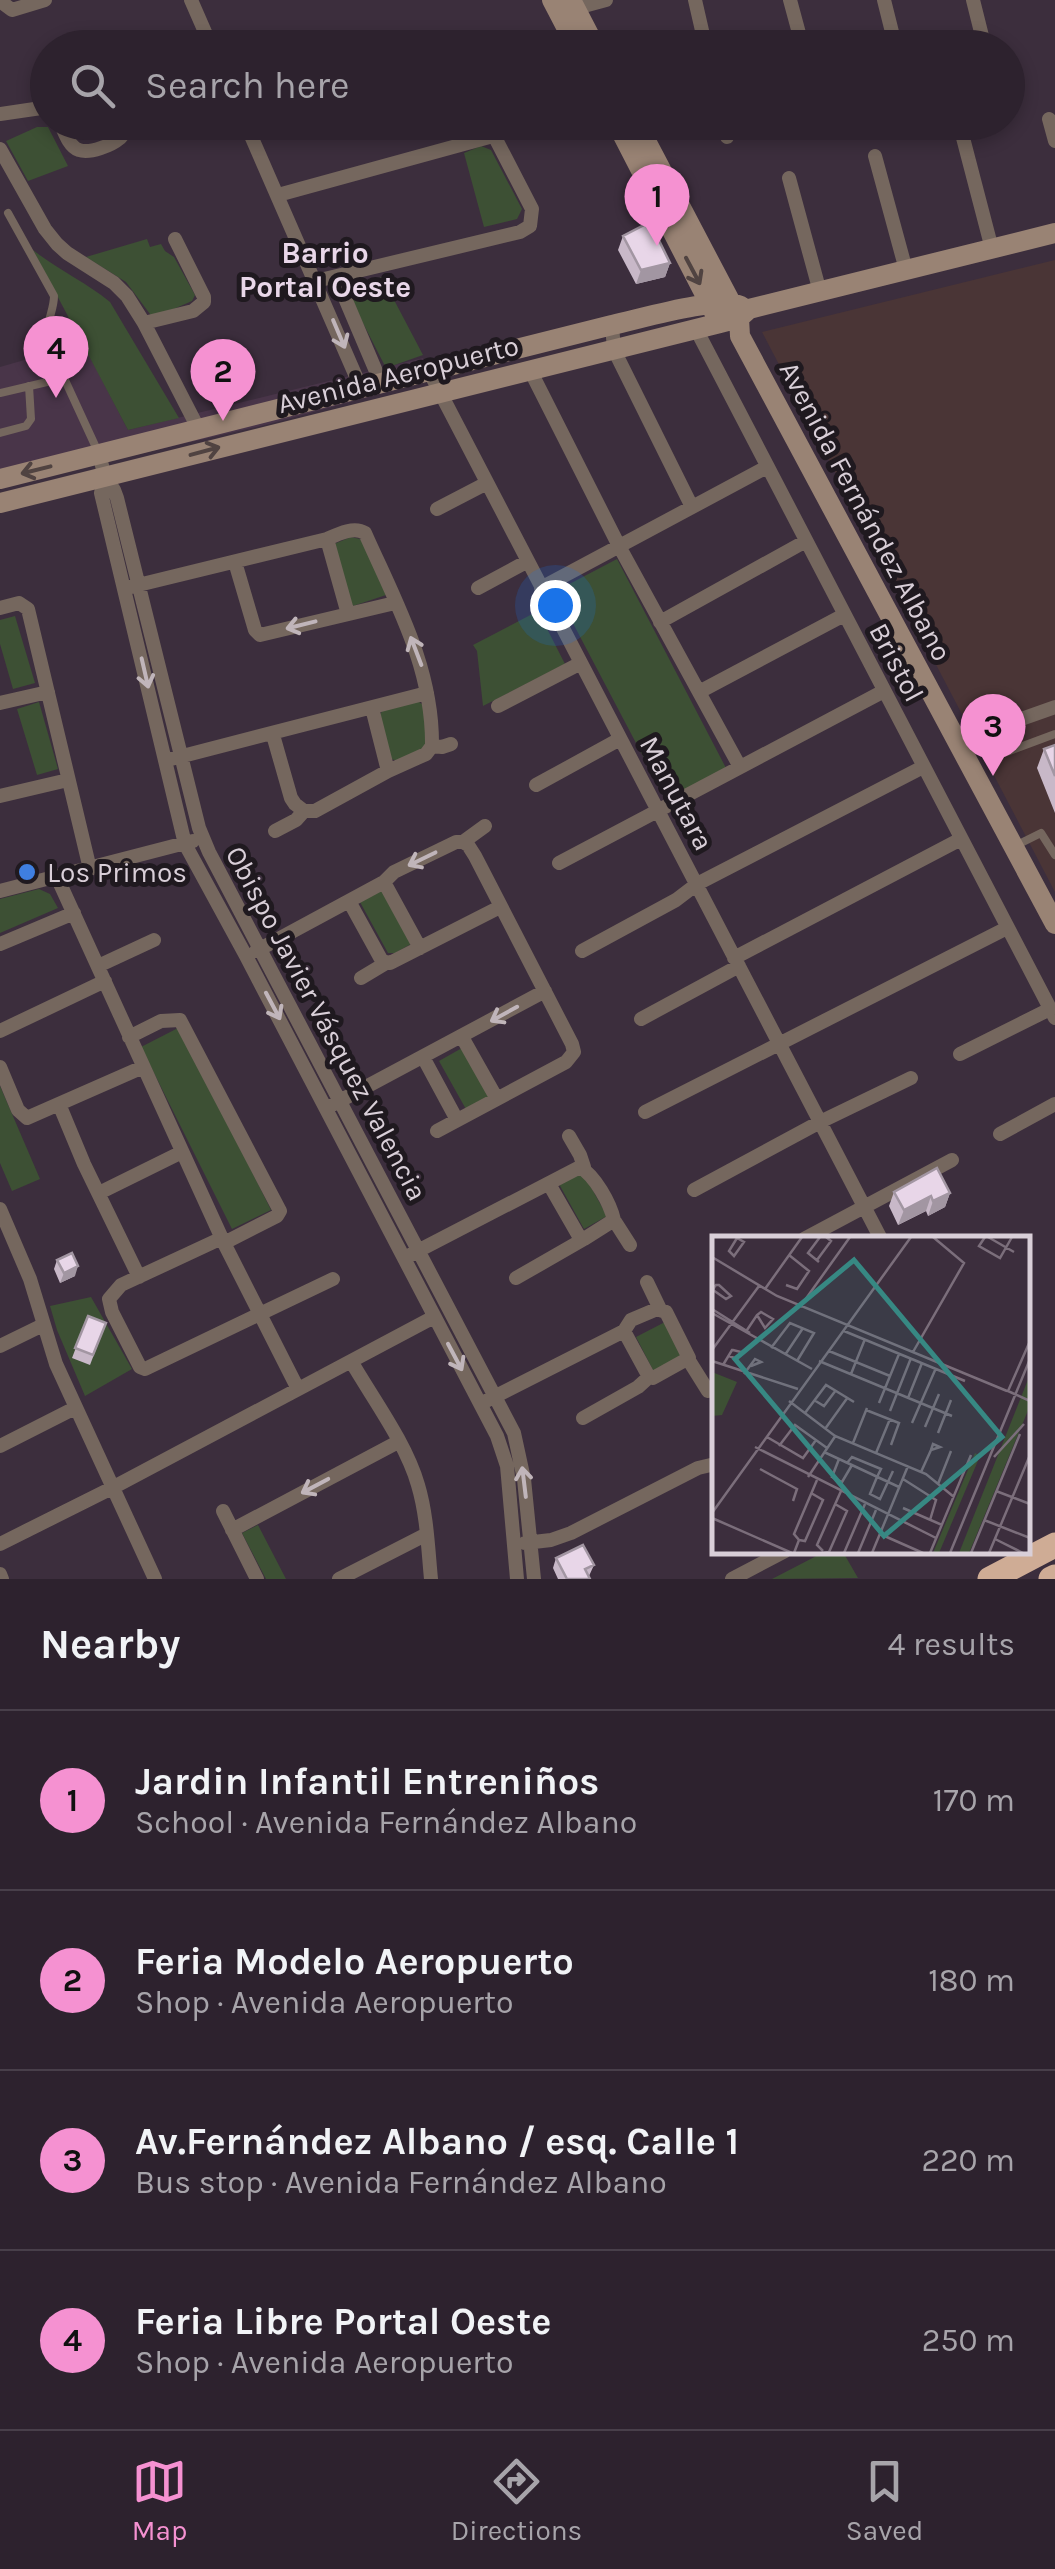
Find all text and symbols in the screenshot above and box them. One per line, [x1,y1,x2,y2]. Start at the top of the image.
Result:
search box [30,30,1025,140]
icon: search [65,58,120,113]
text: Search here [145,63,349,108]
pin: 1 [624,164,690,246]
district label: Barrio Portal Oeste [239,235,411,305]
one-way arrow [684,256,703,286]
pin: 4 [23,316,88,398]
one-way arrow [331,319,349,349]
street label: Avenida Aeropuerto [274,329,522,420]
pin: 2 [190,338,256,421]
street label: Avenida Fernández Albano [772,356,959,667]
one-way arrow [189,440,221,459]
one-way arrow [21,461,52,480]
your location [530,580,581,631]
one-way arrow [286,617,317,636]
street label: Bristol [862,617,931,707]
one-way arrow [406,636,424,667]
one-way arrow [137,656,155,688]
pin: 3 [960,694,1026,776]
street label: Manutara [633,731,720,856]
street label: Obispo Javier Vásquez Valencia [219,840,434,1206]
one-way arrow [408,850,438,869]
place label: Los Primos [47,856,187,889]
marker: Los Primos [16,861,38,883]
one-way arrow [264,991,283,1021]
one-way arrow [489,1005,519,1024]
inset map [712,1236,1030,1554]
one-way arrow [446,1341,465,1371]
one-way arrow [514,1466,533,1499]
one-way arrow [301,1476,331,1496]
text: Nearby [40,1619,180,1669]
text: 4 results [888,1626,1015,1663]
text: Jardin Infantil Entreniños [135,1759,599,1804]
text: 1 [67,1782,78,1819]
text: 170 m [933,1782,1015,1819]
text: School · Avenida Fernández Albano [135,1804,637,1841]
text: Feria Modelo Aeropuerto [135,1939,574,1984]
text: 2 [63,1962,82,1999]
text: 180 m [928,1962,1015,1999]
text: Shop · Avenida Aeropuerto [135,1984,513,2021]
text: Av.Fernández Albano / esq. Calle 1 [135,2119,739,2164]
text: 3 [63,2142,82,2179]
text: 220 m [921,2142,1015,2179]
text: Bus stop · Avenida Fernández Albano [135,2164,667,2201]
text: Feria Libre Portal Oeste [135,2299,551,2344]
text: 4 [63,2322,82,2359]
text: 250 m [922,2322,1015,2359]
text: Shop · Avenida Aeropuerto [135,2344,513,2381]
tab: Map [132,2454,187,2547]
tab: Directions [451,2454,582,2547]
tab: Saved [846,2454,923,2547]

